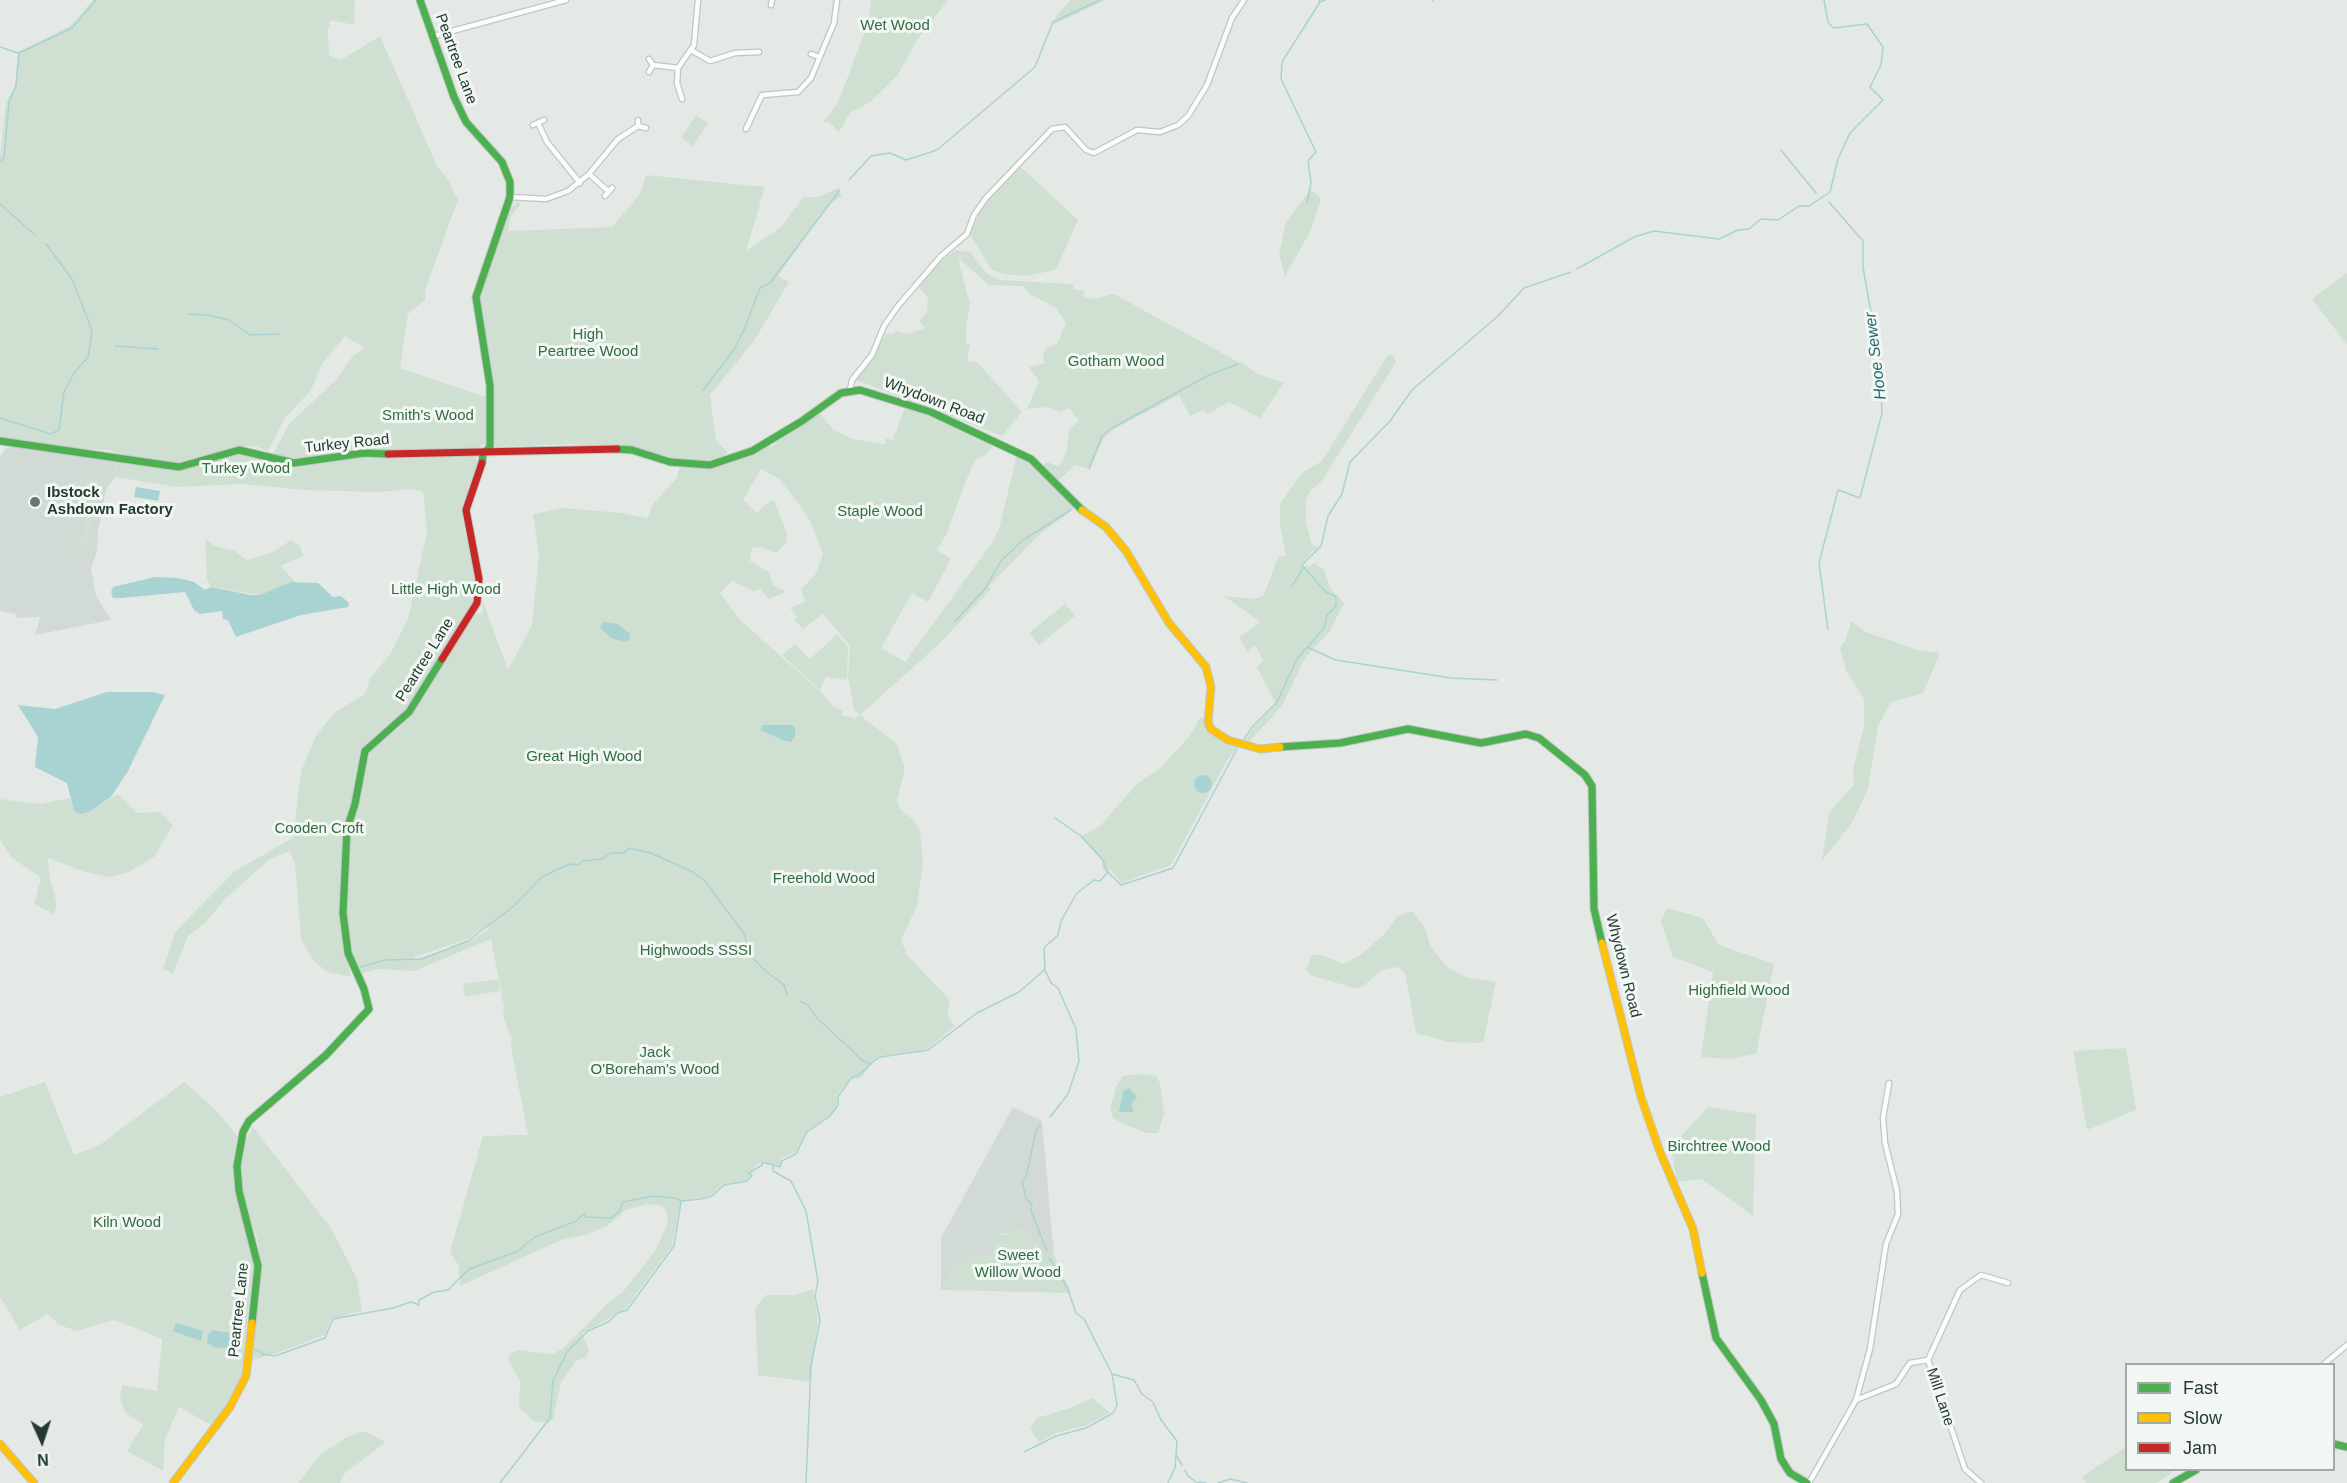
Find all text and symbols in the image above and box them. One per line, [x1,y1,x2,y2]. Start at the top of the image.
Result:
street label: Peartree Lane [431,11,481,107]
park label: Wet Wood [860,17,930,35]
water label: Hooe Sewer [1861,311,1891,401]
park label: High Peartree Wood [538,326,638,361]
park label: Gotham Wood [1068,353,1164,371]
street label: Whydown Road [881,374,987,428]
park label: Smith's Wood [382,407,474,425]
street label: Turkey Road [304,431,390,457]
park label: Turkey Wood [202,460,290,478]
place label: Ibstock Ashdown Factory [47,484,173,519]
marker: Ibstock Ashdown Factory [28,495,42,509]
park label: Staple Wood [837,503,923,521]
park label: Little High Wood [391,581,501,599]
street label: Peartree Lane [392,615,458,705]
park label: Great High Wood [526,748,642,766]
park label: Cooden Croft [274,820,364,838]
park label: Freehold Wood [773,870,875,888]
street label: Whydown Road [1601,912,1645,1020]
park label: Highwoods SSSI [640,942,752,960]
park label: Highfield Wood [1688,982,1790,1000]
park label: Jack O'Boreham's Wood [591,1044,719,1079]
park label: Birchtree Wood [1667,1138,1771,1156]
park label: Kiln Wood [93,1214,161,1232]
park label: Sweet Willow Wood [975,1247,1061,1282]
street label: Peartree Lane [225,1262,253,1358]
legend [2125,1363,2335,1471]
street label: Mill Lane [1922,1366,1958,1428]
text: Fast [2183,1378,2218,1398]
text: Slow [2183,1408,2222,1428]
north arrow [12,1411,72,1471]
text: Jam [2183,1438,2217,1458]
text: N [37,1451,49,1468]

